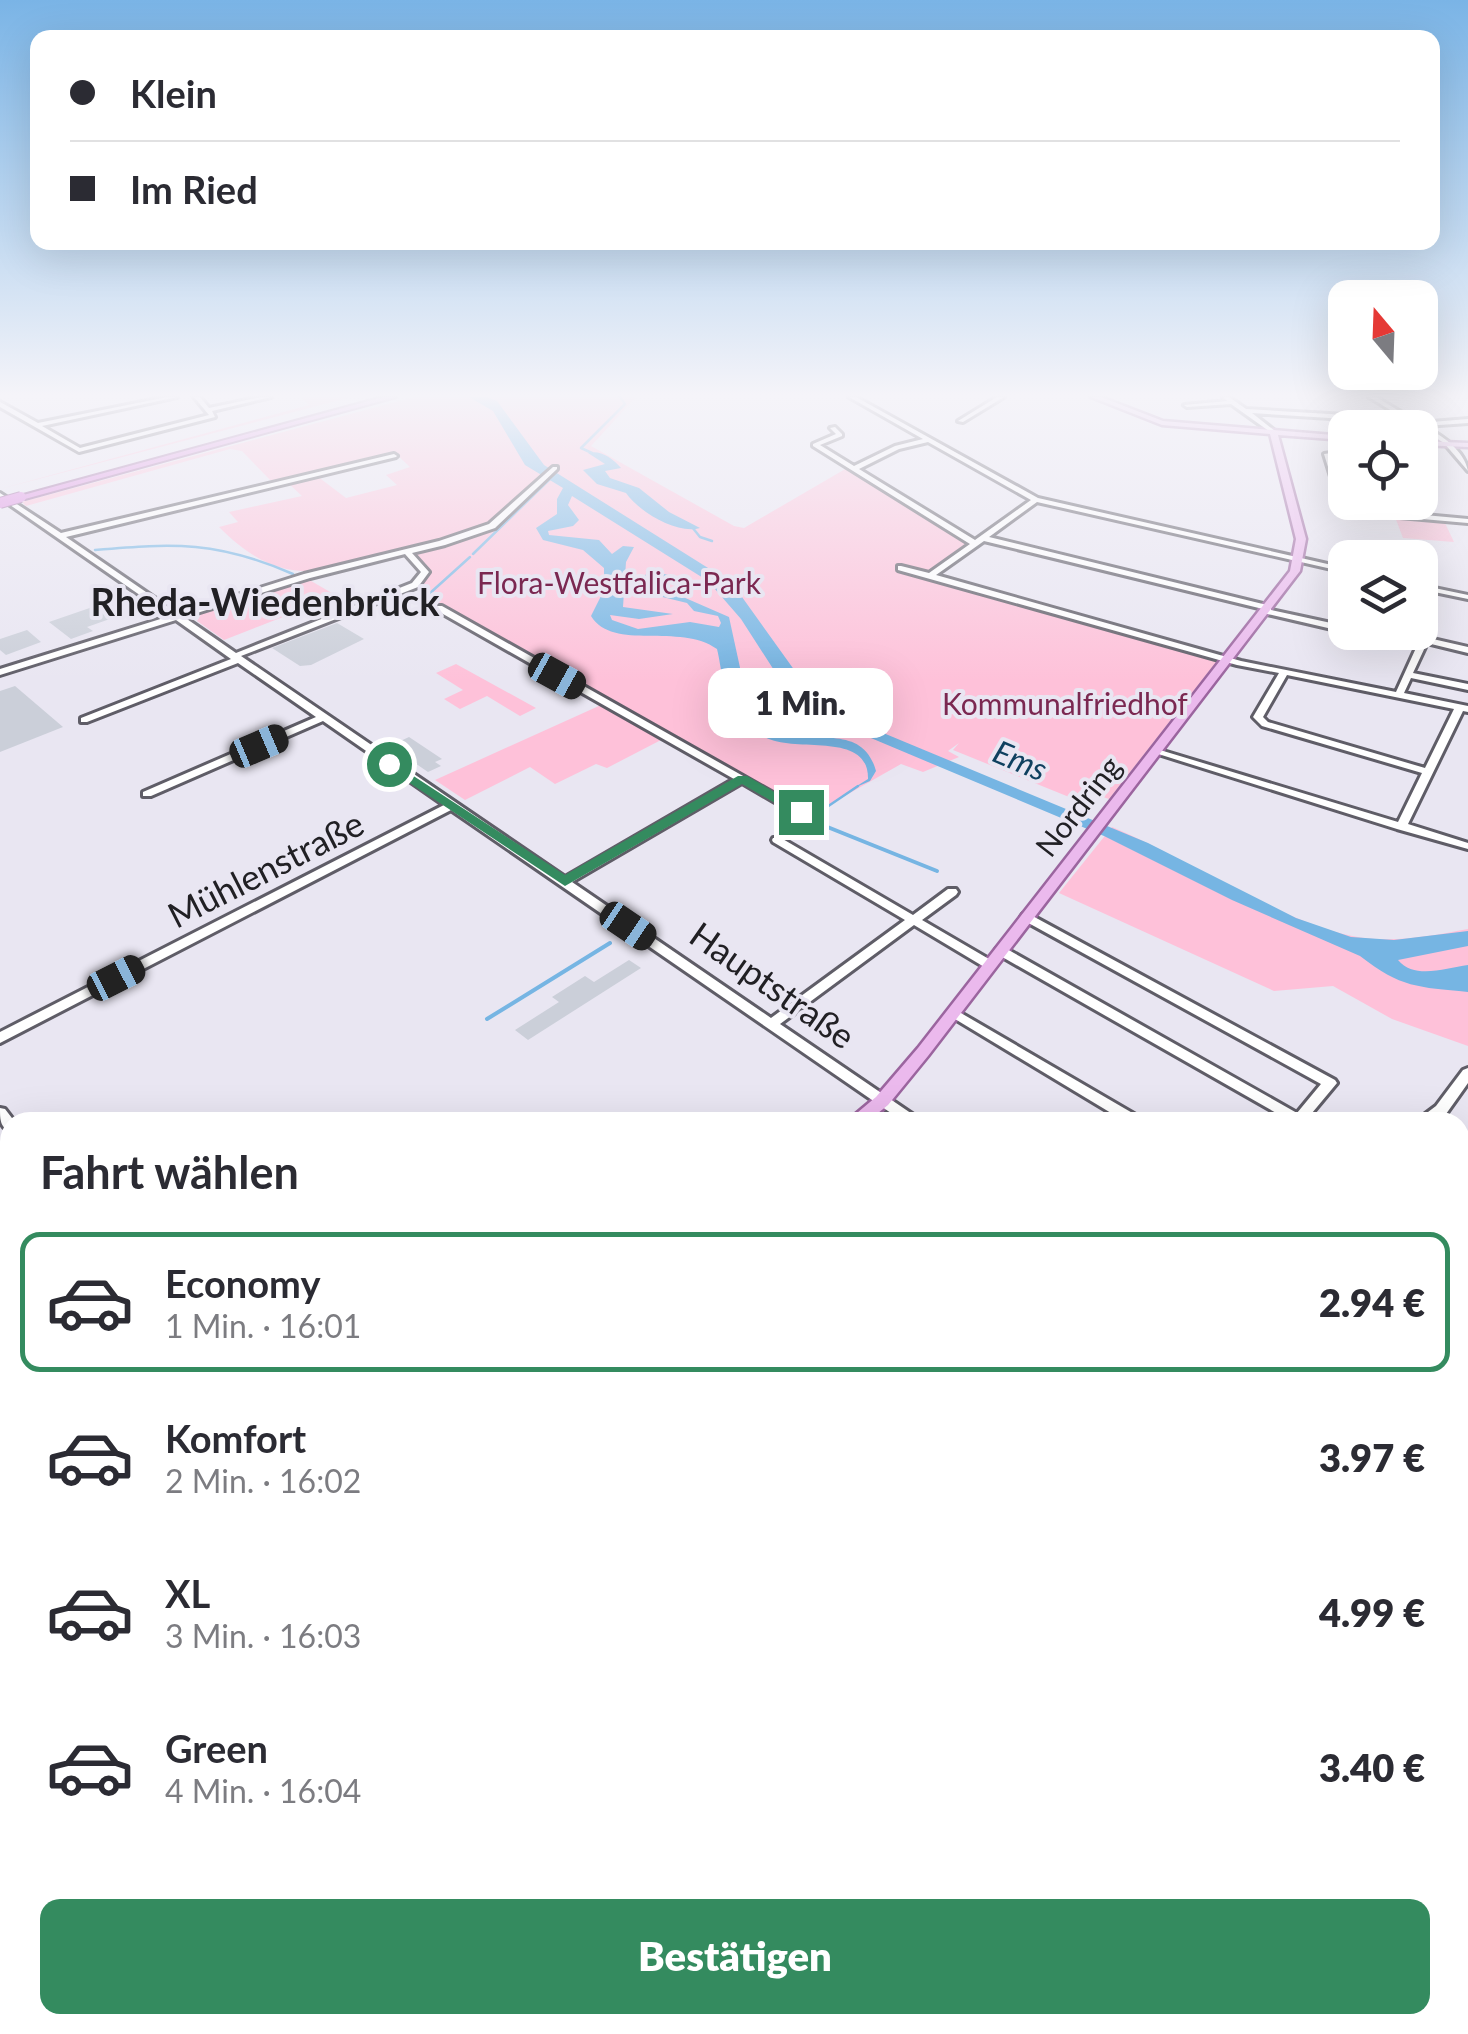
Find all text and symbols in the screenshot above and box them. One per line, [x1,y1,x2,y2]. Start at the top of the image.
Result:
text: Klein [130,70,217,116]
text: Im Ried [130,166,258,212]
north arrow [1328,280,1438,390]
map controls [1328,280,1438,650]
button: locate [1328,410,1438,520]
button: layers [1328,540,1438,650]
park label: Flora-Westfalica-Park [477,564,762,600]
district label: Rheda-Wiedenbrück [90,578,440,624]
car [523,648,591,704]
callout: 1 Min. [708,667,894,737]
text: 1 Min. [755,683,846,722]
park label: Kommunalfriedhof [942,685,1188,721]
car [226,720,292,772]
water label: Ems [988,731,1054,788]
route start [367,742,412,787]
street label: Nordring [1027,749,1128,863]
route end [779,790,824,835]
street label: Mühlenstraße [160,801,370,935]
car [595,897,661,955]
street label: Hauptstraße [683,912,864,1056]
car [82,951,150,1005]
text: Fahrt wählen [40,1145,299,1199]
icon: car [45,1257,135,1347]
text: Economy [165,1260,320,1306]
text: 2.94 € [1319,1279,1425,1325]
text: 1 Min. · 16:01 [165,1306,361,1345]
icon: car [45,1412,135,1502]
text: Komfort [165,1415,306,1461]
text: 3.97 € [1319,1434,1425,1480]
text: 2 Min. · 16:02 [165,1461,361,1500]
icon: car [45,1567,135,1657]
text: XL [165,1570,210,1616]
text: 4.99 € [1319,1589,1425,1635]
text: 3 Min. · 16:03 [165,1616,361,1655]
icon: car [45,1722,135,1812]
text: Green [165,1725,268,1771]
text: 3.40 € [1319,1744,1425,1790]
text: 4 Min. · 16:04 [165,1771,361,1810]
button: Bestätigen [40,1899,1430,2014]

